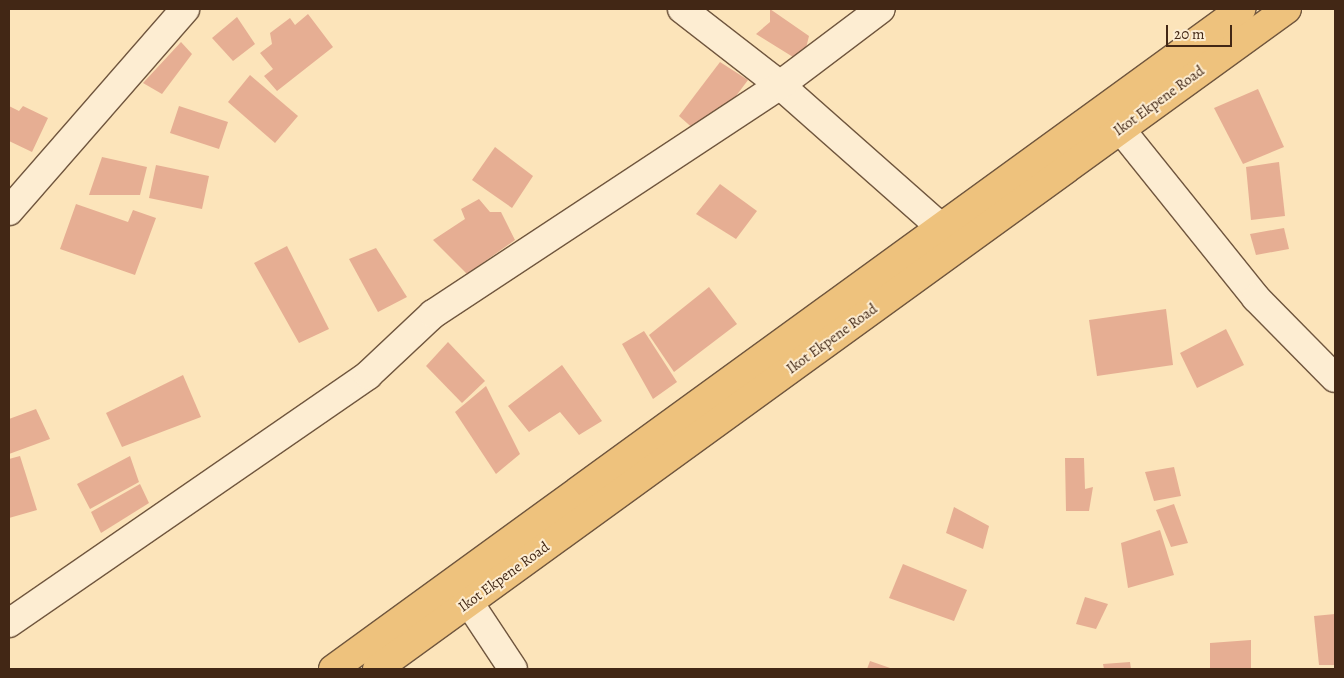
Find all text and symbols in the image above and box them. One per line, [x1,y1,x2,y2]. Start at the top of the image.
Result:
scale bar [1169,15,1235,47]
text: 20 m [1174,24,1205,44]
street label: Ikot Ekpene Road [1110,62,1208,140]
street label: Ikot Ekpene Road [783,300,881,378]
street label: Ikot Ekpene Road [455,538,553,616]

